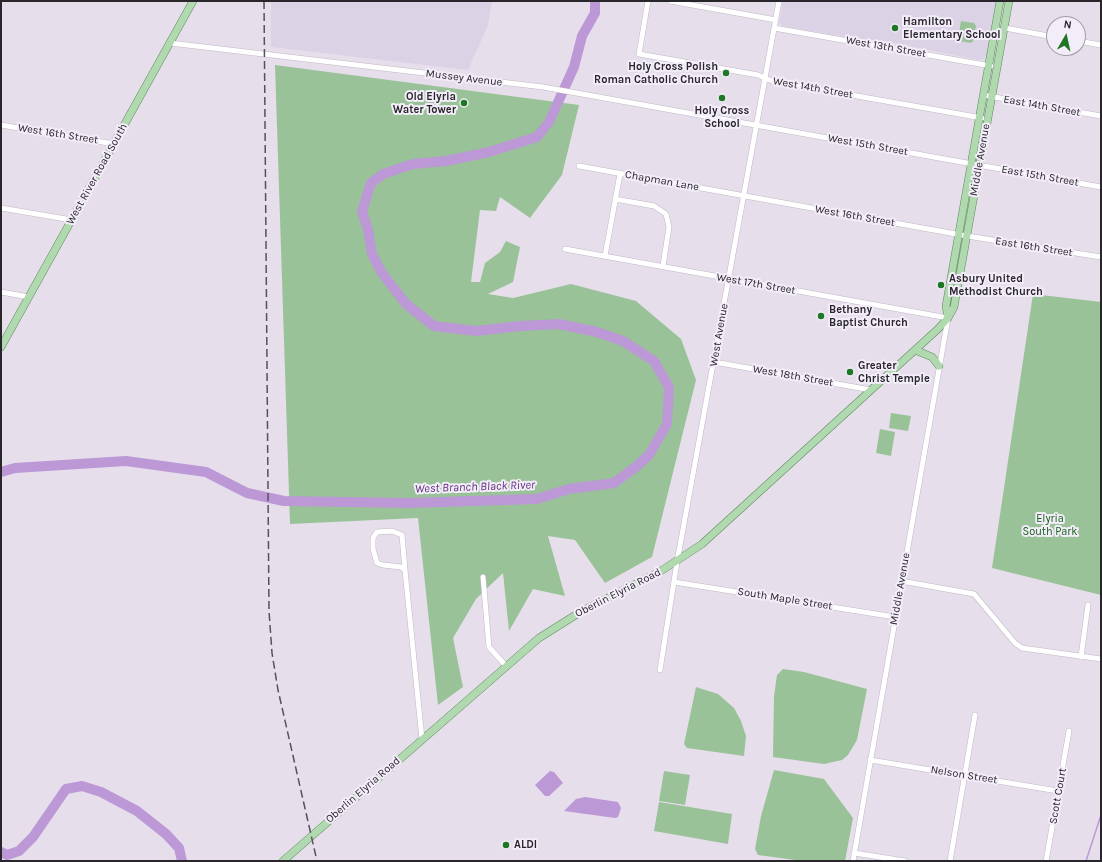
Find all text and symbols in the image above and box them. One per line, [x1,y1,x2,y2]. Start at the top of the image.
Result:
place label: Hamilton Elementary School [903,15,1001,41]
north arrow [1046,16,1086,56]
text: N [1063,18,1073,32]
marker: Hamilton Elementary School [890,23,900,33]
street label: West 13th Street [845,33,927,61]
place label: Holy Cross Polish Roman Catholic Church [594,60,718,86]
street label: Mussey Avenue [425,67,503,89]
marker: Holy Cross Polish Roman Catholic Church [721,68,731,78]
street label: West 14th Street [772,74,854,102]
place label: Old Elyria Water Tower [393,90,456,116]
marker: Holy Cross School [717,93,727,103]
street label: East 14th Street [1002,93,1082,119]
marker: Old Elyria Water Tower [459,98,469,108]
place label: Holy Cross School [695,104,749,130]
street label: West 16th Street [17,121,99,147]
street label: West River Road South [64,121,130,227]
street label: Middle Avenue [967,123,993,197]
street label: West 15th Street [827,131,909,159]
street label: East 15th Street [1000,163,1080,189]
street label: Chapman Lane [624,168,700,194]
street label: West 16th Street [814,202,896,230]
street label: East 16th Street [994,234,1074,260]
street label: West 17th Street [715,271,797,297]
place label: Asbury United Methodist Church [949,272,1043,298]
marker: Asbury United Methodist Church [936,280,946,290]
street label: West Avenue [707,302,731,368]
place label: Bethany Baptist Church [829,303,908,329]
marker: Bethany Baptist Church [816,311,826,321]
place label: Greater Christ Temple [858,359,930,385]
street label: West 18th Street [752,362,834,390]
marker: Greater Christ Temple [845,367,855,377]
water label: West Branch Black River [415,478,535,496]
park label: Elyria South Park [1022,512,1078,538]
street label: Middle Avenue [887,552,913,626]
street label: Oberlin Elyria Road [573,566,663,620]
street label: South Maple Street [737,585,833,613]
street label: Oberlin Elyria Road [323,754,403,826]
street label: Nelson Street [930,763,998,787]
street label: Scott Court [1047,767,1069,825]
place label: ALDI [514,838,537,852]
marker: ALDI [501,840,511,850]

